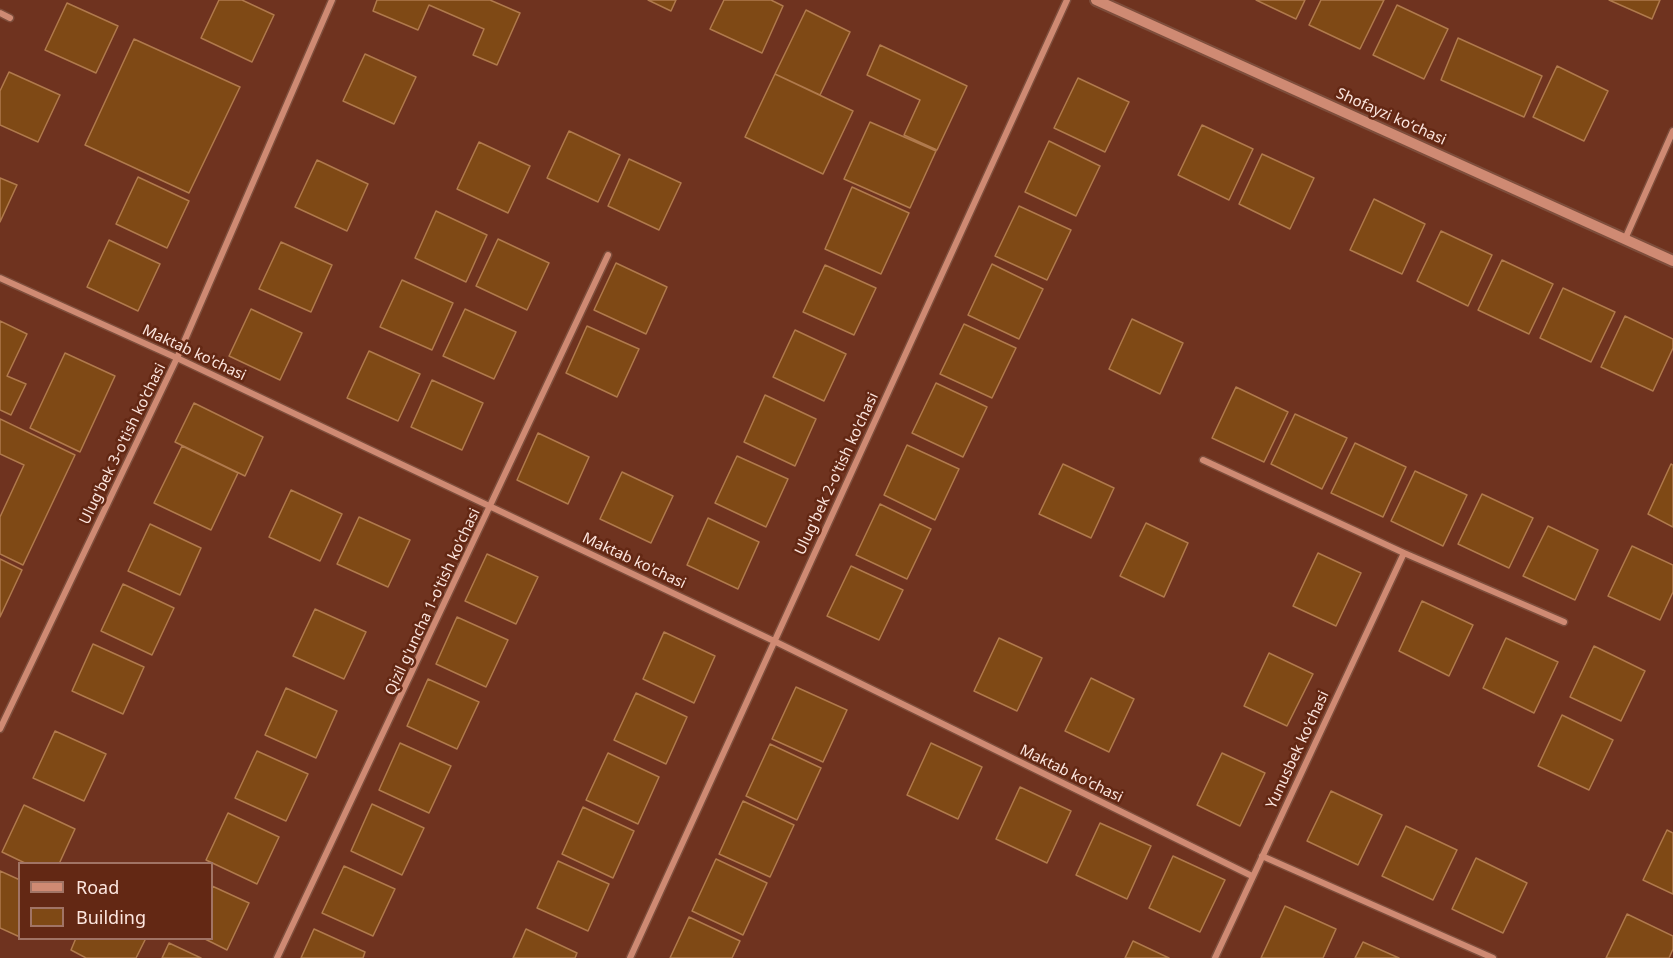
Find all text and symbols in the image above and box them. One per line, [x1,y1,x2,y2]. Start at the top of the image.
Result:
street label: Shofayzi koʻchasi [1333,85,1449,149]
street label: Maktab ko'chasi [139,321,249,385]
street label: Ulug'bek 3-o'tish ko'chasi [76,361,170,527]
street label: Ulug'bek 2-o'tish ko'chasi [791,390,883,558]
street label: Qizil g'uncha 1-o'tish ko'chasi [382,506,484,698]
street label: Maktab ko'chasi [579,529,689,593]
street label: Yunusbek ko'chasi [1263,688,1333,812]
street label: Maktab ko'chasi [1017,741,1125,807]
legend [18,862,213,940]
text: Road [76,875,119,899]
text: Building [76,905,146,929]

